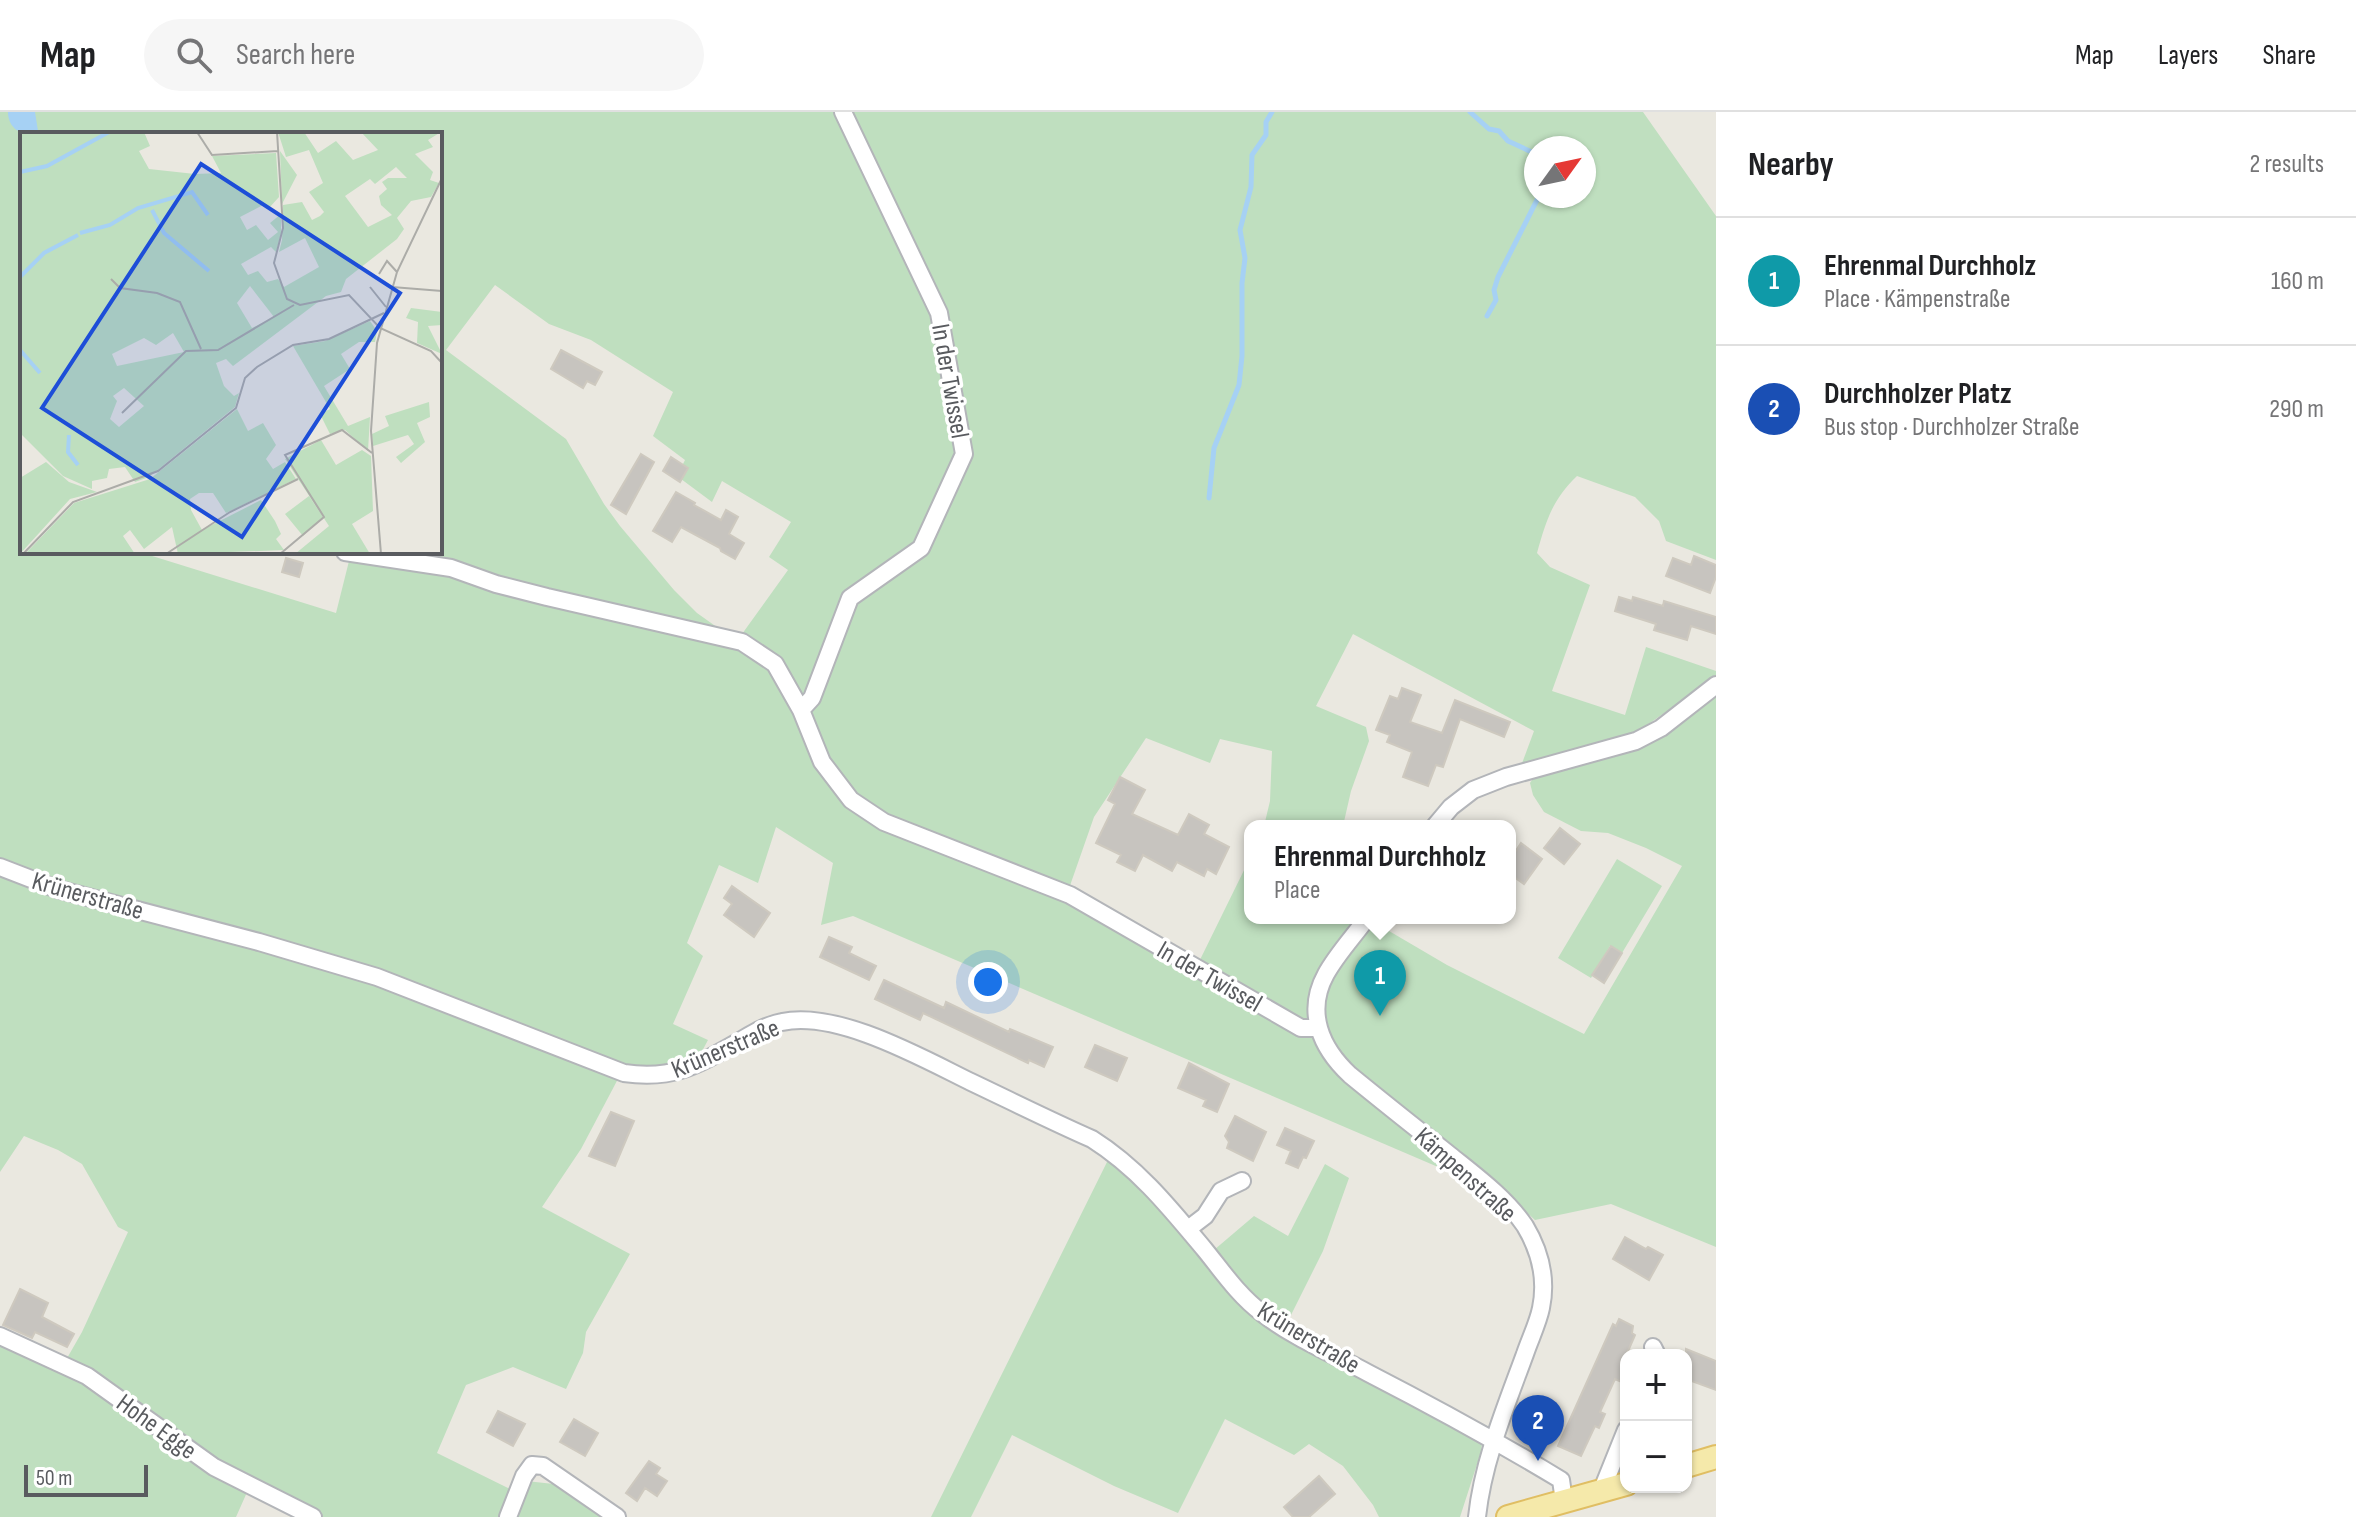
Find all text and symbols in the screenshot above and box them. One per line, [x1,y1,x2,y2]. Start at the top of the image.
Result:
search box [144,19,704,91]
text: Map [40,33,96,78]
icon: search [172,33,216,77]
text: Search here [236,37,355,73]
text: Map [2075,39,2114,72]
text: Layers [2158,39,2218,72]
text: Share [2262,39,2316,72]
inset map [20,132,442,554]
north arrow [1524,136,1596,208]
text: Nearby [1748,144,1834,185]
text: 2 results [2250,149,2324,180]
text: Ehrenmal Durchholz [1824,248,2036,284]
text: 1 [1769,266,1779,297]
text: 160 m [2271,266,2324,297]
text: Place · Kämpenstraße [1824,284,2010,315]
street label: In der Twissel [924,322,975,441]
text: Durchholzer Platz [1824,376,2011,412]
text: 2 [1768,394,1780,425]
text: 290 m [2269,394,2324,425]
text: Bus stop · Durchholzer Straße [1824,412,2079,443]
popup [1244,820,1516,924]
text: Ehrenmal Durchholz [1274,839,1486,875]
street label: Krünerstraße [28,866,147,927]
text: Place [1274,875,1321,906]
street label: In der Twissel [1151,935,1267,1020]
pin: 1 [1354,950,1406,1016]
your location [968,962,1008,1002]
street label: Krünerstraße [667,1013,784,1086]
street label: Kämpenstraße [1408,1121,1522,1229]
street label: Krünerstraße [1251,1296,1365,1381]
map controls [1620,1349,1692,1493]
button: + [1620,1349,1692,1421]
street label: Hohe Egge [110,1388,202,1467]
pin: 2 [1512,1395,1564,1461]
button: − [1620,1421,1692,1493]
scale bar [24,1461,148,1497]
text: 50 m [36,1465,72,1492]

